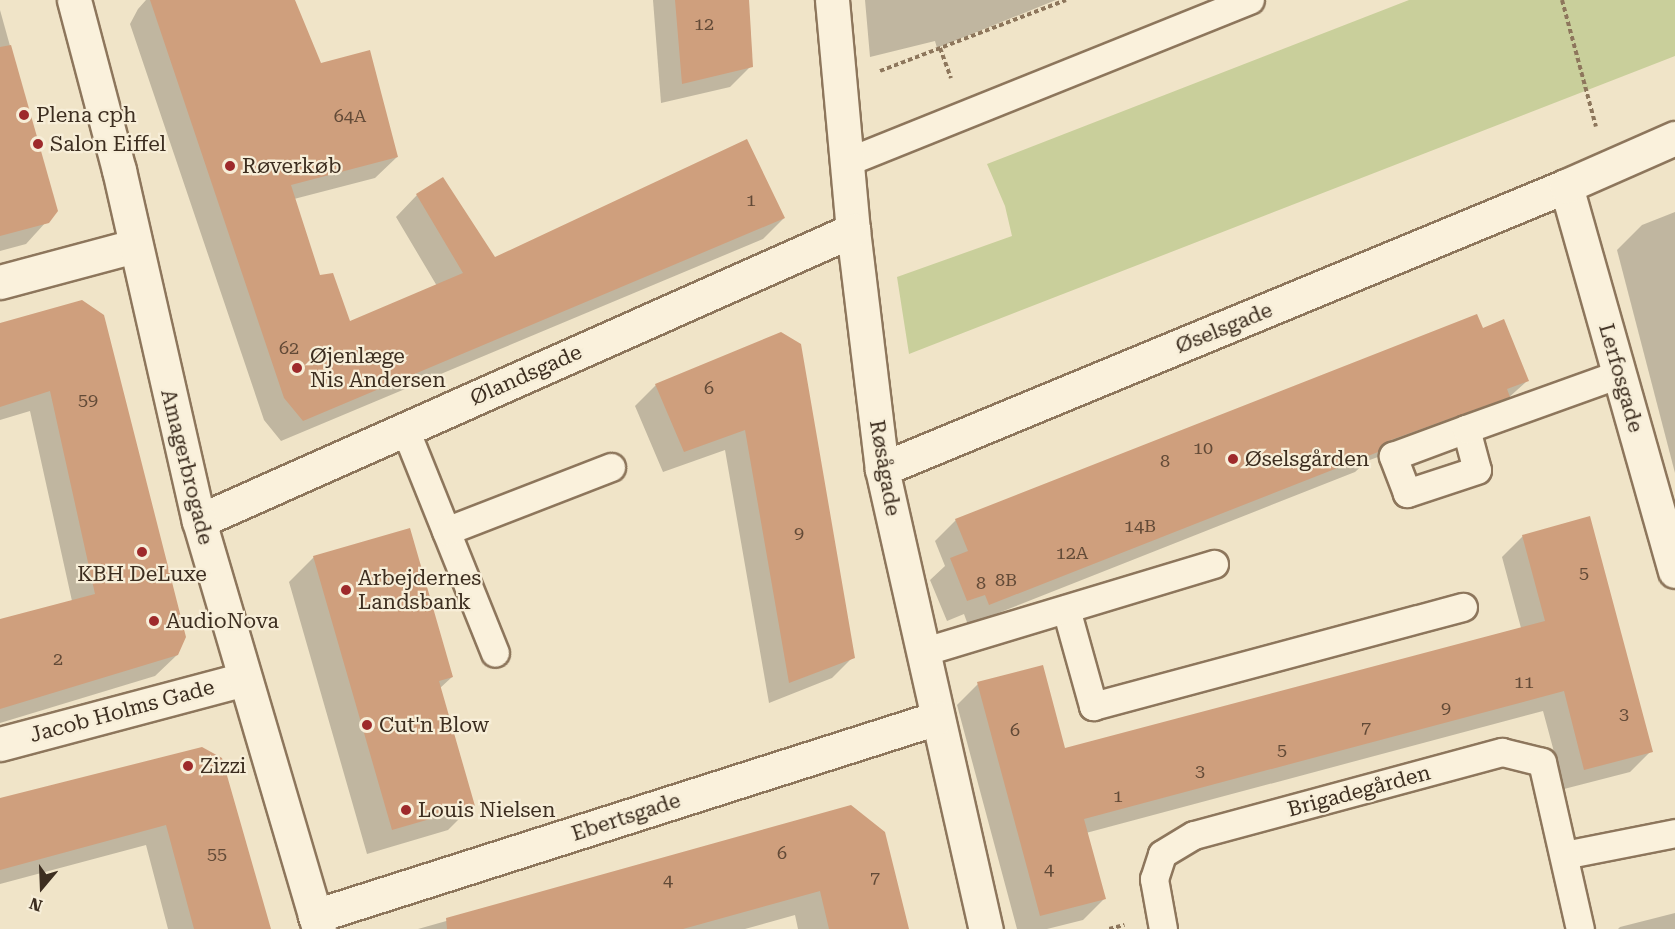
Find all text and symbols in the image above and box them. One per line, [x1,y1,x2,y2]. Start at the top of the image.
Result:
house number: 12 [694,13,714,35]
place label: Plena cph [36,102,137,128]
house number: 64A [334,105,366,127]
marker: Plena cph [17,108,31,122]
place label: Salon Eiffel [50,131,166,157]
marker: Salon Eiffel [31,137,45,151]
place label: Røverkøb [242,153,342,179]
marker: Røverkøb [223,159,237,173]
house number: 1 [746,189,756,211]
street label: Øselsgade [1172,297,1276,359]
street label: Lerfosgade [1593,321,1649,435]
house number: 62 [279,337,299,359]
street label: Ølandsgade [466,339,586,411]
place label: Øjenlæge Nis Andersen [310,343,446,393]
marker: Øjenlæge Nis Andersen [288,359,306,377]
house number: 6 [704,377,714,399]
street label: Amagerbrogade [156,387,218,547]
house number: 59 [78,389,98,411]
street label: Røsågade [864,418,906,518]
house number: 10 [1193,437,1213,459]
place label: Øselsgården [1245,446,1369,472]
house number: 8 [1160,450,1170,472]
marker: Øselsgården [1226,452,1240,466]
house number: 14B [1124,515,1156,537]
house number: 9 [794,522,804,544]
house number: 12A [1056,542,1088,564]
marker: KBH DeLuxe [135,545,149,559]
place label: KBH DeLuxe [77,561,207,587]
house number: 5 [1579,562,1589,584]
place label: Arbejdernes Landsbank [358,565,481,615]
house number: 8B [995,569,1017,591]
house number: 8 [976,572,986,594]
marker: Arbejdernes Landsbank [339,583,353,597]
place label: AudioNova [166,608,279,634]
marker: AudioNova [147,614,161,628]
house number: 2 [53,648,63,670]
house number: 11 [1514,671,1534,693]
street label: Jacob Holms Gade [27,674,217,748]
house number: 9 [1441,697,1451,719]
house number: 3 [1619,703,1629,725]
place label: Cut'n Blow [379,712,489,738]
house number: 7 [1361,717,1371,739]
marker: Cut'n Blow [360,718,374,732]
house number: 6 [1010,719,1020,741]
house number: 5 [1277,739,1287,761]
place label: Zizzi [200,753,246,779]
marker: Zizzi [181,759,195,773]
house number: 3 [1195,760,1205,782]
street label: Brigadegården [1285,760,1433,822]
house number: 1 [1113,785,1123,807]
street label: Ebertsgade [568,788,684,846]
place label: Louis Nielsen [418,797,555,823]
marker: Louis Nielsen [399,803,413,817]
house number: 6 [777,842,787,864]
house number: 55 [207,843,227,865]
north arrow [12,857,72,917]
house number: 4 [1044,858,1054,880]
house number: 7 [870,867,880,889]
house number: 4 [663,869,673,891]
text: N [27,894,45,915]

